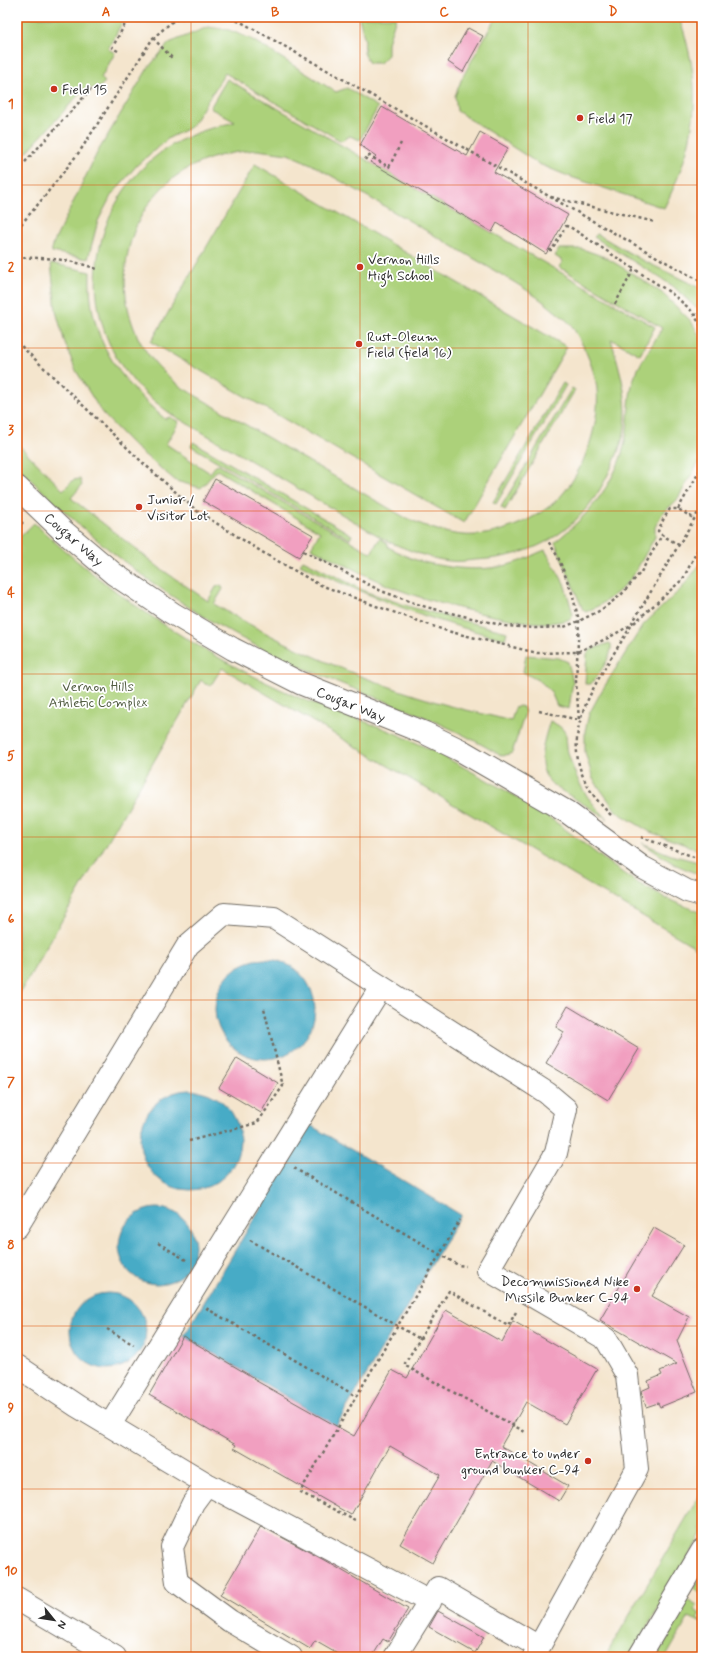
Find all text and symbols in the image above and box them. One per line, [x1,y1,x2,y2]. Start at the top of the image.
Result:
text: A [102,4,110,21]
text: B [271,4,280,21]
text: C [439,4,449,21]
text: D [609,4,618,21]
place label: Field 15 [62,81,107,99]
marker: Field 15 [49,84,59,94]
text: 1 [8,96,14,113]
place label: Field 17 [588,110,633,128]
marker: Field 17 [575,113,585,123]
place label: Vernon Hills High School [368,251,439,287]
text: 2 [8,259,15,276]
marker: Vernon Hills High School [355,262,365,272]
place label: Rust-Oleum Field (field 16) [367,328,451,362]
marker: Rust-Oleum Field (field 16) [354,339,364,349]
text: 3 [8,422,14,439]
place label: Junior / Visitor Lot [147,491,209,525]
marker: Junior / Visitor Lot [134,502,144,512]
street label: Cougar Way [39,509,107,572]
text: 4 [7,585,15,602]
park label: Vernon Hills Athletic Complex [49,678,148,712]
street label: Cougar Way [313,683,388,729]
text: 5 [7,748,15,765]
text: 6 [8,911,15,928]
text: 7 [7,1074,15,1091]
text: 8 [7,1237,15,1254]
place label: Decommissioned Nike Missile Bunker C-94 [501,1273,629,1307]
marker: Decommissioned Nike Missile Bunker C-94 [632,1284,642,1294]
text: 9 [8,1400,15,1417]
place label: Entrance to under ground bunker C-94 [461,1445,580,1479]
marker: Entrance to under ground bunker C-94 [583,1456,593,1466]
text: 10 [4,1563,18,1580]
north arrow [34,1600,74,1640]
text: N [54,1618,70,1631]

